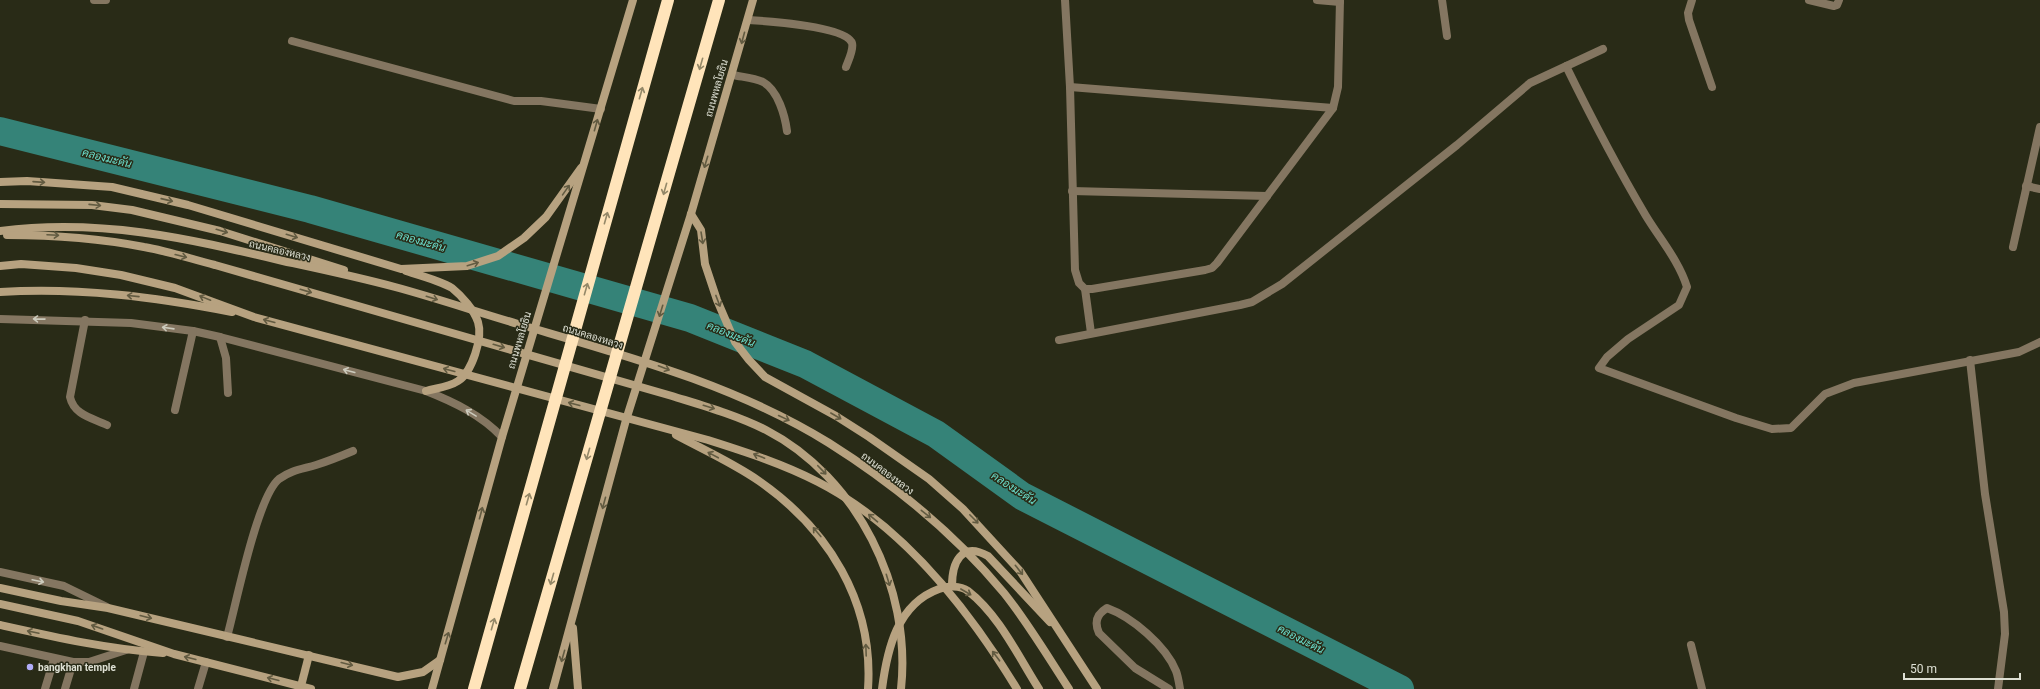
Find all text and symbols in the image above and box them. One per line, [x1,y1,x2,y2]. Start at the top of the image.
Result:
one-way arrow [739,31,746,44]
one-way arrow [697,58,704,71]
street label: ถนนพหลโยธิน [702,58,730,118]
one-way arrow [638,87,646,100]
one-way arrow [593,118,600,131]
water label: คลองมะดัน [81,145,133,171]
one-way arrow [702,156,709,169]
one-way arrow [32,178,45,185]
one-way arrow [660,183,668,196]
one-way arrow [562,184,570,195]
one-way arrow [160,197,173,204]
one-way arrow [88,202,101,209]
one-way arrow [603,212,610,225]
water label: คลองมะดัน [395,227,447,255]
one-way arrow [215,228,228,235]
one-way arrow [698,231,706,244]
one-way arrow [46,232,59,239]
one-way arrow [285,233,298,240]
street label: ถนนคลองหลวง [248,238,312,263]
one-way arrow [174,253,187,260]
one-way arrow [466,260,479,267]
one-way arrow [583,283,591,296]
one-way arrow [300,288,313,295]
one-way arrow [127,293,140,300]
one-way arrow [199,293,211,301]
one-way arrow [425,295,438,302]
one-way arrow [714,295,722,307]
one-way arrow [656,304,664,316]
street label: ถนนพหลโยธิน [505,310,533,370]
one-way arrow [33,315,46,323]
one-way arrow [263,317,276,324]
water label: คลองมะดัน [705,318,757,350]
street label: ถนนคลองหลวง [561,322,624,351]
one-way arrow [162,324,175,332]
one-way arrow [492,343,505,350]
one-way arrow [657,365,669,373]
one-way arrow [343,366,356,374]
one-way arrow [443,366,456,373]
one-way arrow [568,400,581,408]
one-way arrow [703,404,715,412]
one-way arrow [465,408,477,416]
one-way arrow [830,413,842,421]
one-way arrow [777,415,789,422]
one-way arrow [584,448,591,461]
street label: ถนนคลองหลวง [859,450,916,497]
one-way arrow [708,451,720,458]
one-way arrow [754,452,766,460]
one-way arrow [817,465,826,475]
water label: คลองมะดัน [989,468,1039,508]
one-way arrow [524,493,532,506]
one-way arrow [600,497,608,510]
one-way arrow [478,506,485,519]
one-way arrow [920,510,931,519]
one-way arrow [868,513,878,522]
one-way arrow [969,514,978,524]
one-way arrow [812,527,821,538]
one-way arrow [1015,564,1023,575]
one-way arrow [548,573,555,586]
one-way arrow [885,574,892,587]
one-way arrow [31,577,44,585]
one-way arrow [960,588,972,596]
one-way arrow [139,614,152,621]
one-way arrow [489,618,497,631]
water label: คลองมะดัน [1275,621,1327,657]
one-way arrow [92,623,104,631]
one-way arrow [26,628,39,636]
one-way arrow [444,632,451,645]
one-way arrow [863,644,870,657]
one-way arrow [559,650,566,663]
one-way arrow [992,651,1000,662]
one-way arrow [184,654,197,661]
scale bar [1904,655,2020,681]
one-way arrow [340,661,353,668]
marker: bangkhan temple [25,662,35,672]
place label: bangkhan temple [38,662,116,673]
text: 50 m [1910,662,1937,676]
one-way arrow [267,675,280,682]

